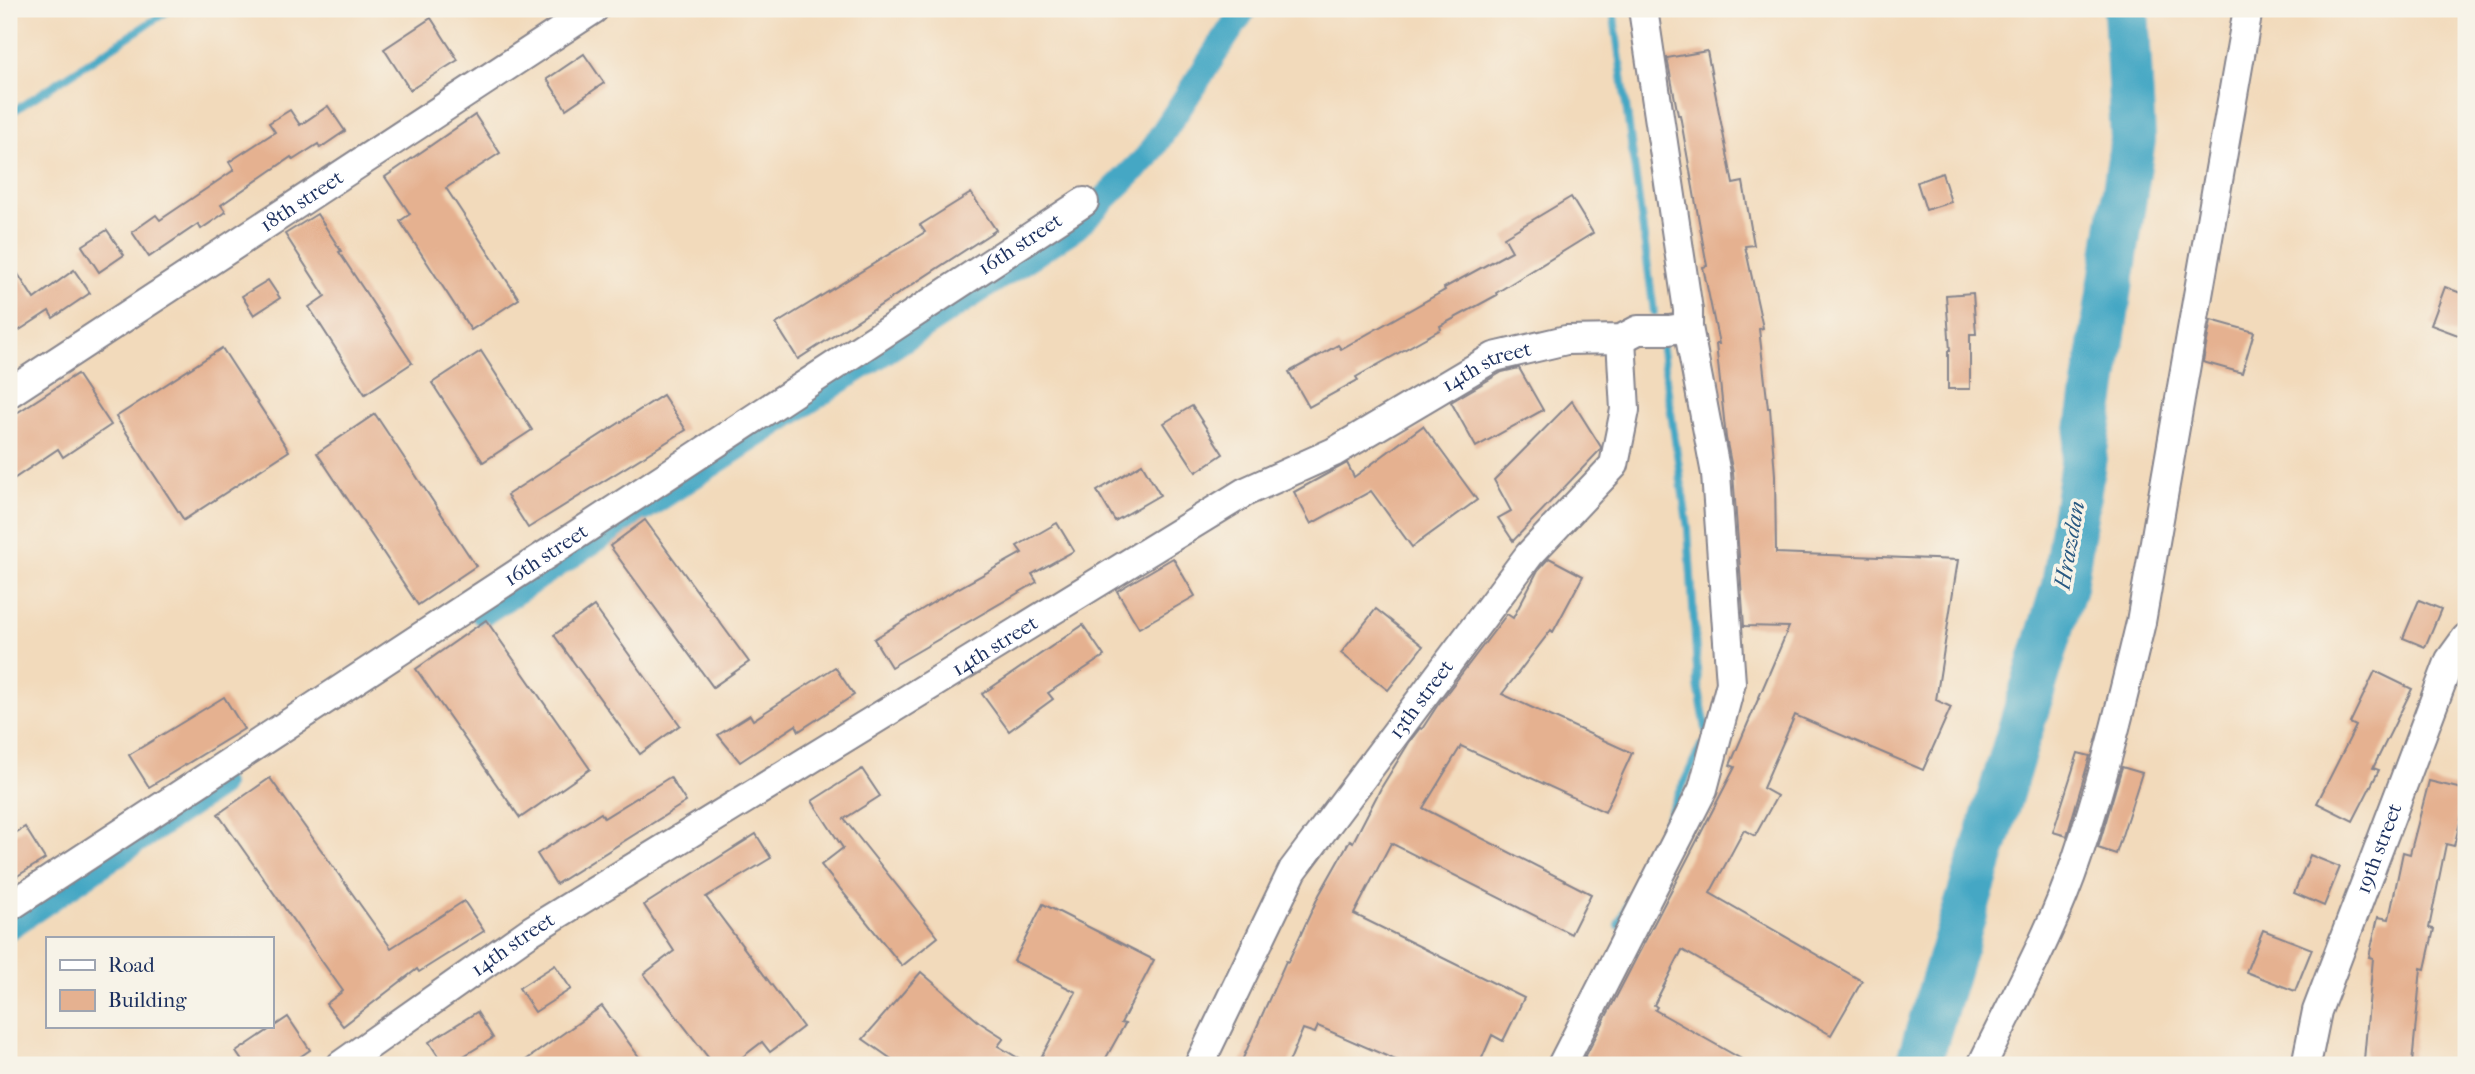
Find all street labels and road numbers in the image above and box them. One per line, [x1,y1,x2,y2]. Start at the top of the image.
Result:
street label: 18th street [256,165,348,237]
street label: 16th street [974,208,1067,280]
street label: 14th street [1438,337,1534,397]
street label: 16th street [500,519,593,591]
street label: 14th street [948,610,1042,681]
street label: 13th street [1384,655,1459,743]
street label: 19th street [2351,799,2407,897]
street label: 14th street [466,907,559,981]

